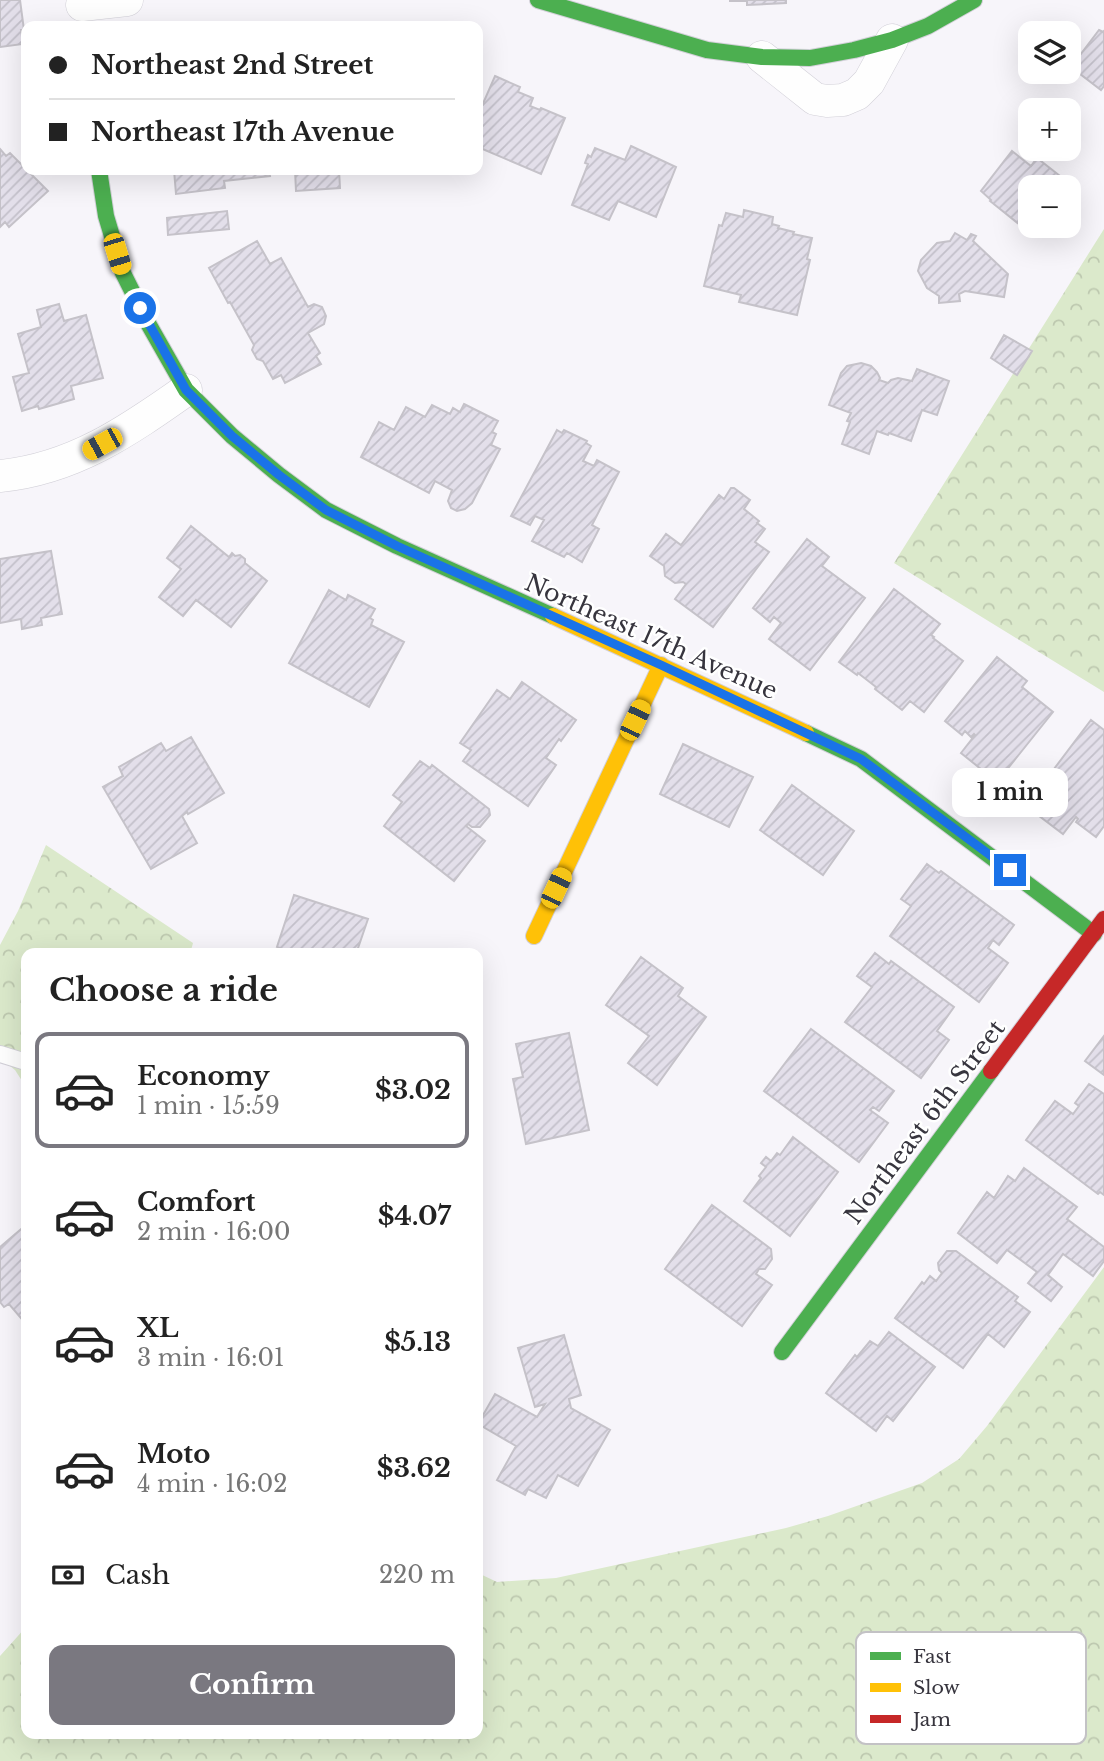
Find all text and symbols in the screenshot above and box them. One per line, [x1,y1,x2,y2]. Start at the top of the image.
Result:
map controls [1018,21,1081,238]
button: layers [1018,21,1081,84]
text: Northeast 2nd Street [91,49,373,81]
button: + [1018,98,1081,161]
text: Northeast 17th Avenue [91,116,395,148]
button: − [1018,175,1081,238]
car [101,231,134,277]
route start [124,292,156,324]
car [79,425,126,463]
street label: Northeast 17th Avenue [521,568,782,705]
car [617,697,654,743]
callout: 1 min [952,768,1068,818]
text: 1 min [977,778,1043,806]
route end [994,854,1026,886]
car [538,865,575,911]
text: Choose a ride [49,970,278,1010]
street label: Northeast 6th Street [839,1014,1011,1229]
icon: car [53,1059,116,1122]
text: Economy [137,1060,270,1092]
text: $3.02 [375,1074,451,1106]
text: 1 min · 15:59 [137,1092,280,1120]
icon: car [53,1185,116,1248]
text: Comfort [137,1186,255,1218]
text: $4.07 [378,1200,451,1232]
text: 2 min · 16:00 [137,1218,290,1246]
icon: car [53,1311,116,1374]
text: XL [137,1312,179,1344]
text: $5.13 [384,1326,451,1358]
text: 3 min · 16:01 [137,1344,284,1372]
icon: car [53,1437,116,1500]
text: Moto [137,1438,210,1470]
text: $3.62 [377,1452,451,1484]
text: 4 min · 16:02 [137,1470,287,1498]
icon: cash [49,1556,87,1594]
text: Cash [105,1559,170,1591]
text: 220 m [379,1561,455,1589]
legend [856,1632,1086,1744]
button: Confirm [49,1645,455,1725]
text: Fast [913,1645,952,1668]
text: Slow [913,1676,960,1699]
text: Jam [910,1708,951,1731]

